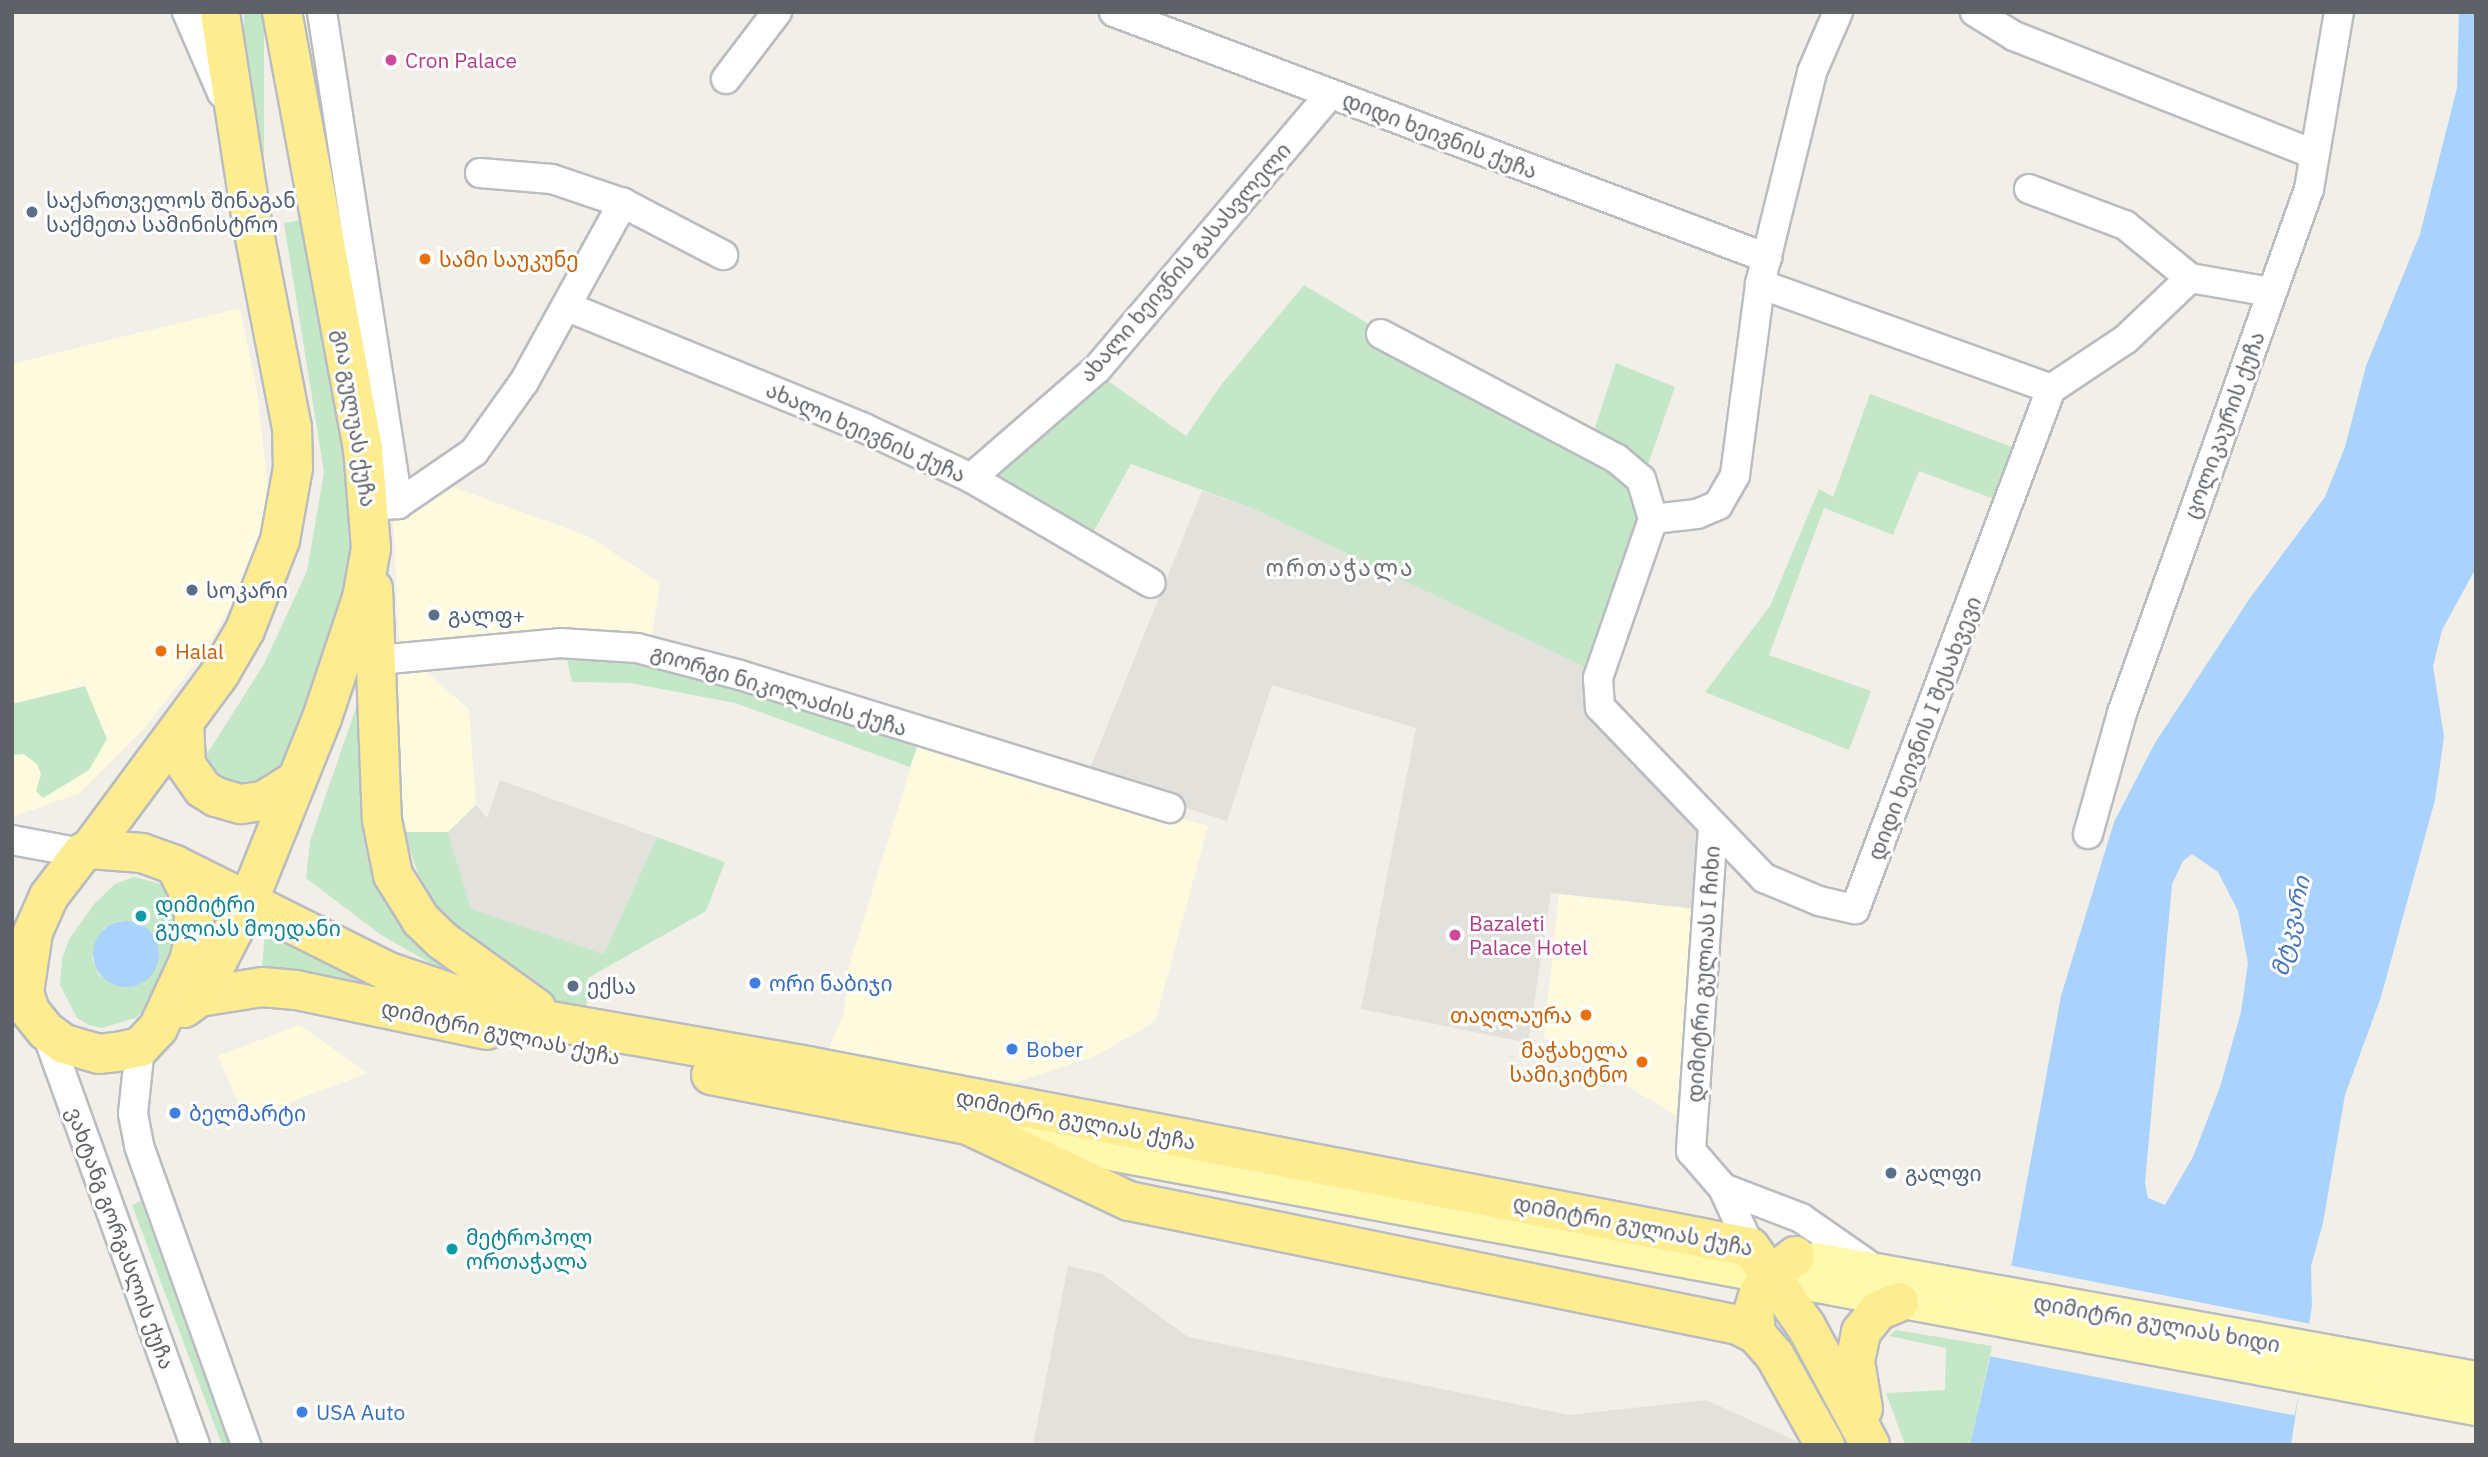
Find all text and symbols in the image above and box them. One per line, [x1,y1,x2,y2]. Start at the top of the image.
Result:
place label: Cron Palace [405,47,517,73]
marker: Cron Palace [383,52,399,68]
street label: დიდი ხეივნის ქუჩა [1339,86,1541,184]
street label: ახალი ხეივნის გასასვლელი [1074,137,1296,387]
place label: საქართველოს შინაგან საქმეთა სამინისტრო [46,187,296,237]
marker: საქართველოს შინაგან საქმეთა სამინისტრო [24,204,40,220]
place label: სამი საუკუნე [439,246,579,272]
marker: სამი საუკუნე [417,251,433,267]
street label: გია გულუას ქუჩა [329,328,381,508]
street label: ცოლიკაურის ქუჩა [2178,328,2270,522]
street label: ახალი ხეივნის ქუჩა [762,377,970,487]
district label: ორთაჭალა [1266,553,1414,581]
place label: სოკარი [206,577,288,603]
marker: სოკარი [184,582,200,598]
street label: დიდი ხეივნის I შესახვევი [1862,593,1986,863]
place label: გალფ+ [448,602,525,628]
marker: გალფ+ [426,607,442,623]
place label: Halal [175,638,224,664]
street label: გიორგი ნიკოლაძის ქუჩა [648,639,910,741]
marker: Halal [153,643,169,659]
street label: დიმიტრი გულიას I ჩიხი [1681,845,1725,1103]
water label: მტკვარი [2265,873,2315,979]
place label: დიმიტრი გულიას მოედანი [155,891,341,941]
marker: დიმიტრი გულიას მოედანი [133,908,149,924]
place label: Bazaleti Palace Hotel [1469,910,1588,960]
marker: Bazaleti Palace Hotel [1447,927,1463,943]
place label: ორი ნაბიჯი [769,970,893,996]
place label: ექსა [587,973,636,999]
marker: ორი ნაბიჯი [747,975,763,991]
marker: ექსა [565,978,581,994]
street label: დიმიტრი გულიას ქუჩა [379,994,623,1070]
place label: თაღლაურა [1450,1002,1572,1028]
marker: თაღლაურა [1578,1007,1594,1023]
place label: Bober [1026,1036,1083,1062]
place label: მაჭახელა სამიკიტნო [1510,1037,1628,1087]
marker: Bober [1004,1041,1020,1057]
marker: მაჭახელა სამიკიტნო [1634,1054,1650,1070]
street label: დიმიტრი გულიას ქუჩა [954,1083,1198,1155]
place label: ბელმარტი [189,1100,306,1126]
street label: ვახტანგ გორგასლის ქუჩა [62,1104,180,1372]
marker: ბელმარტი [167,1105,183,1121]
place label: გალფი [1905,1160,1982,1186]
marker: გალფი [1883,1165,1899,1181]
street label: დიმიტრი გულიას ქუჩა [1511,1189,1755,1261]
place label: მეტროპოლ ორთაჭალა [466,1224,592,1274]
marker: მეტროპოლ ორთაჭალა [444,1241,460,1257]
street label: დიმიტრი გულიას ხიდი [2032,1289,2282,1357]
place label: USA Auto [316,1399,405,1425]
marker: USA Auto [294,1404,310,1420]

